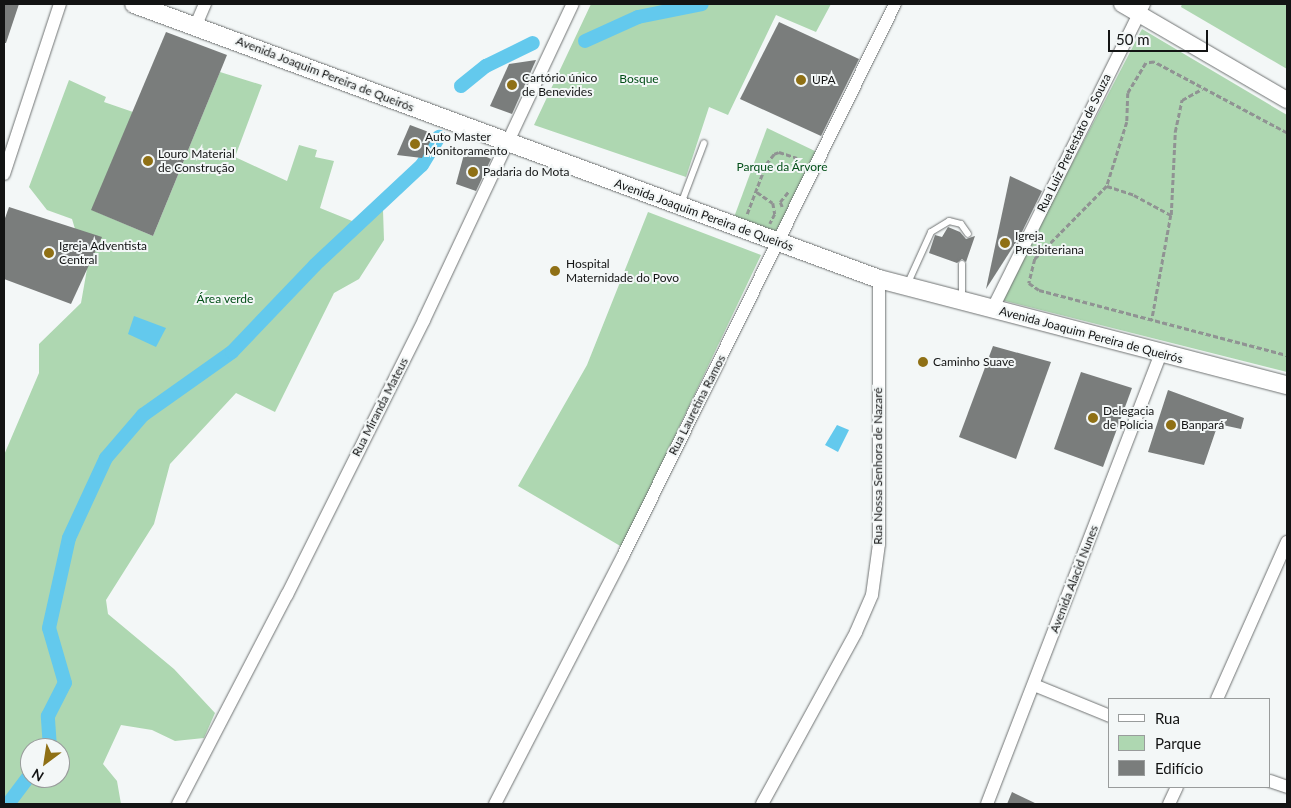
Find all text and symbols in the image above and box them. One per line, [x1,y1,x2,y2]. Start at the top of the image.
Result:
scale bar [1111,20,1211,52]
text: 50 m [1116,30,1150,48]
street label: Avenida Joaquim Pereira de Queirós [234,33,416,115]
place label: Cartório único de Benevides [522,71,597,99]
park label: Bosque [619,72,659,86]
street label: Rua Luiz Pretestato de Souza [1034,72,1114,214]
marker: UPA [794,73,808,87]
place label: UPA [812,73,836,87]
marker: Cartório único de Benevides [506,79,518,91]
place label: Auto Master Monitoramento [425,130,508,158]
marker: Auto Master Monitoramento [409,138,421,150]
place label: Louro Material de Construção [158,147,235,175]
marker: Louro Material de Construção [142,155,154,167]
park label: Parque da Árvore [736,160,828,174]
place label: Padaria do Mota [483,165,569,179]
marker: Padaria do Mota [467,166,479,178]
street label: Avenida Joaquim Pereira de Queirós [612,176,796,254]
place label: Igreja Presbiteriana [1015,229,1084,257]
marker: Igreja Presbiteriana [999,237,1011,249]
place label: Igreja Adventista Central [59,239,147,267]
marker: Igreja Adventista Central [43,247,55,259]
place label: Hospital Maternidade do Povo [566,257,679,285]
marker: Hospital Maternidade do Povo [548,264,562,278]
park label: Área verde [196,292,254,306]
street label: Avenida Joaquim Pereira de Queirós [998,303,1184,367]
street label: Rua Lauretina Ramos [665,352,729,458]
street label: Rua Miranda Mateus [349,355,411,459]
place label: Caminho Suave [933,355,1014,369]
marker: Caminho Suave [917,356,929,368]
street label: Rua Nossa Senhora de Nazaré [871,387,885,545]
place label: Delegacia de Polícia [1103,404,1154,432]
marker: Delegacia de Polícia [1087,412,1099,424]
place label: Banpará [1181,418,1224,432]
marker: Banpará [1165,419,1177,431]
street label: Avenida Alacid Nunes [1047,523,1101,635]
legend [1108,698,1271,788]
text: Rua [1155,709,1180,727]
text: Parque [1155,734,1201,752]
north arrow [20,738,70,788]
text: Edifício [1155,759,1203,777]
text: N [29,765,47,785]

